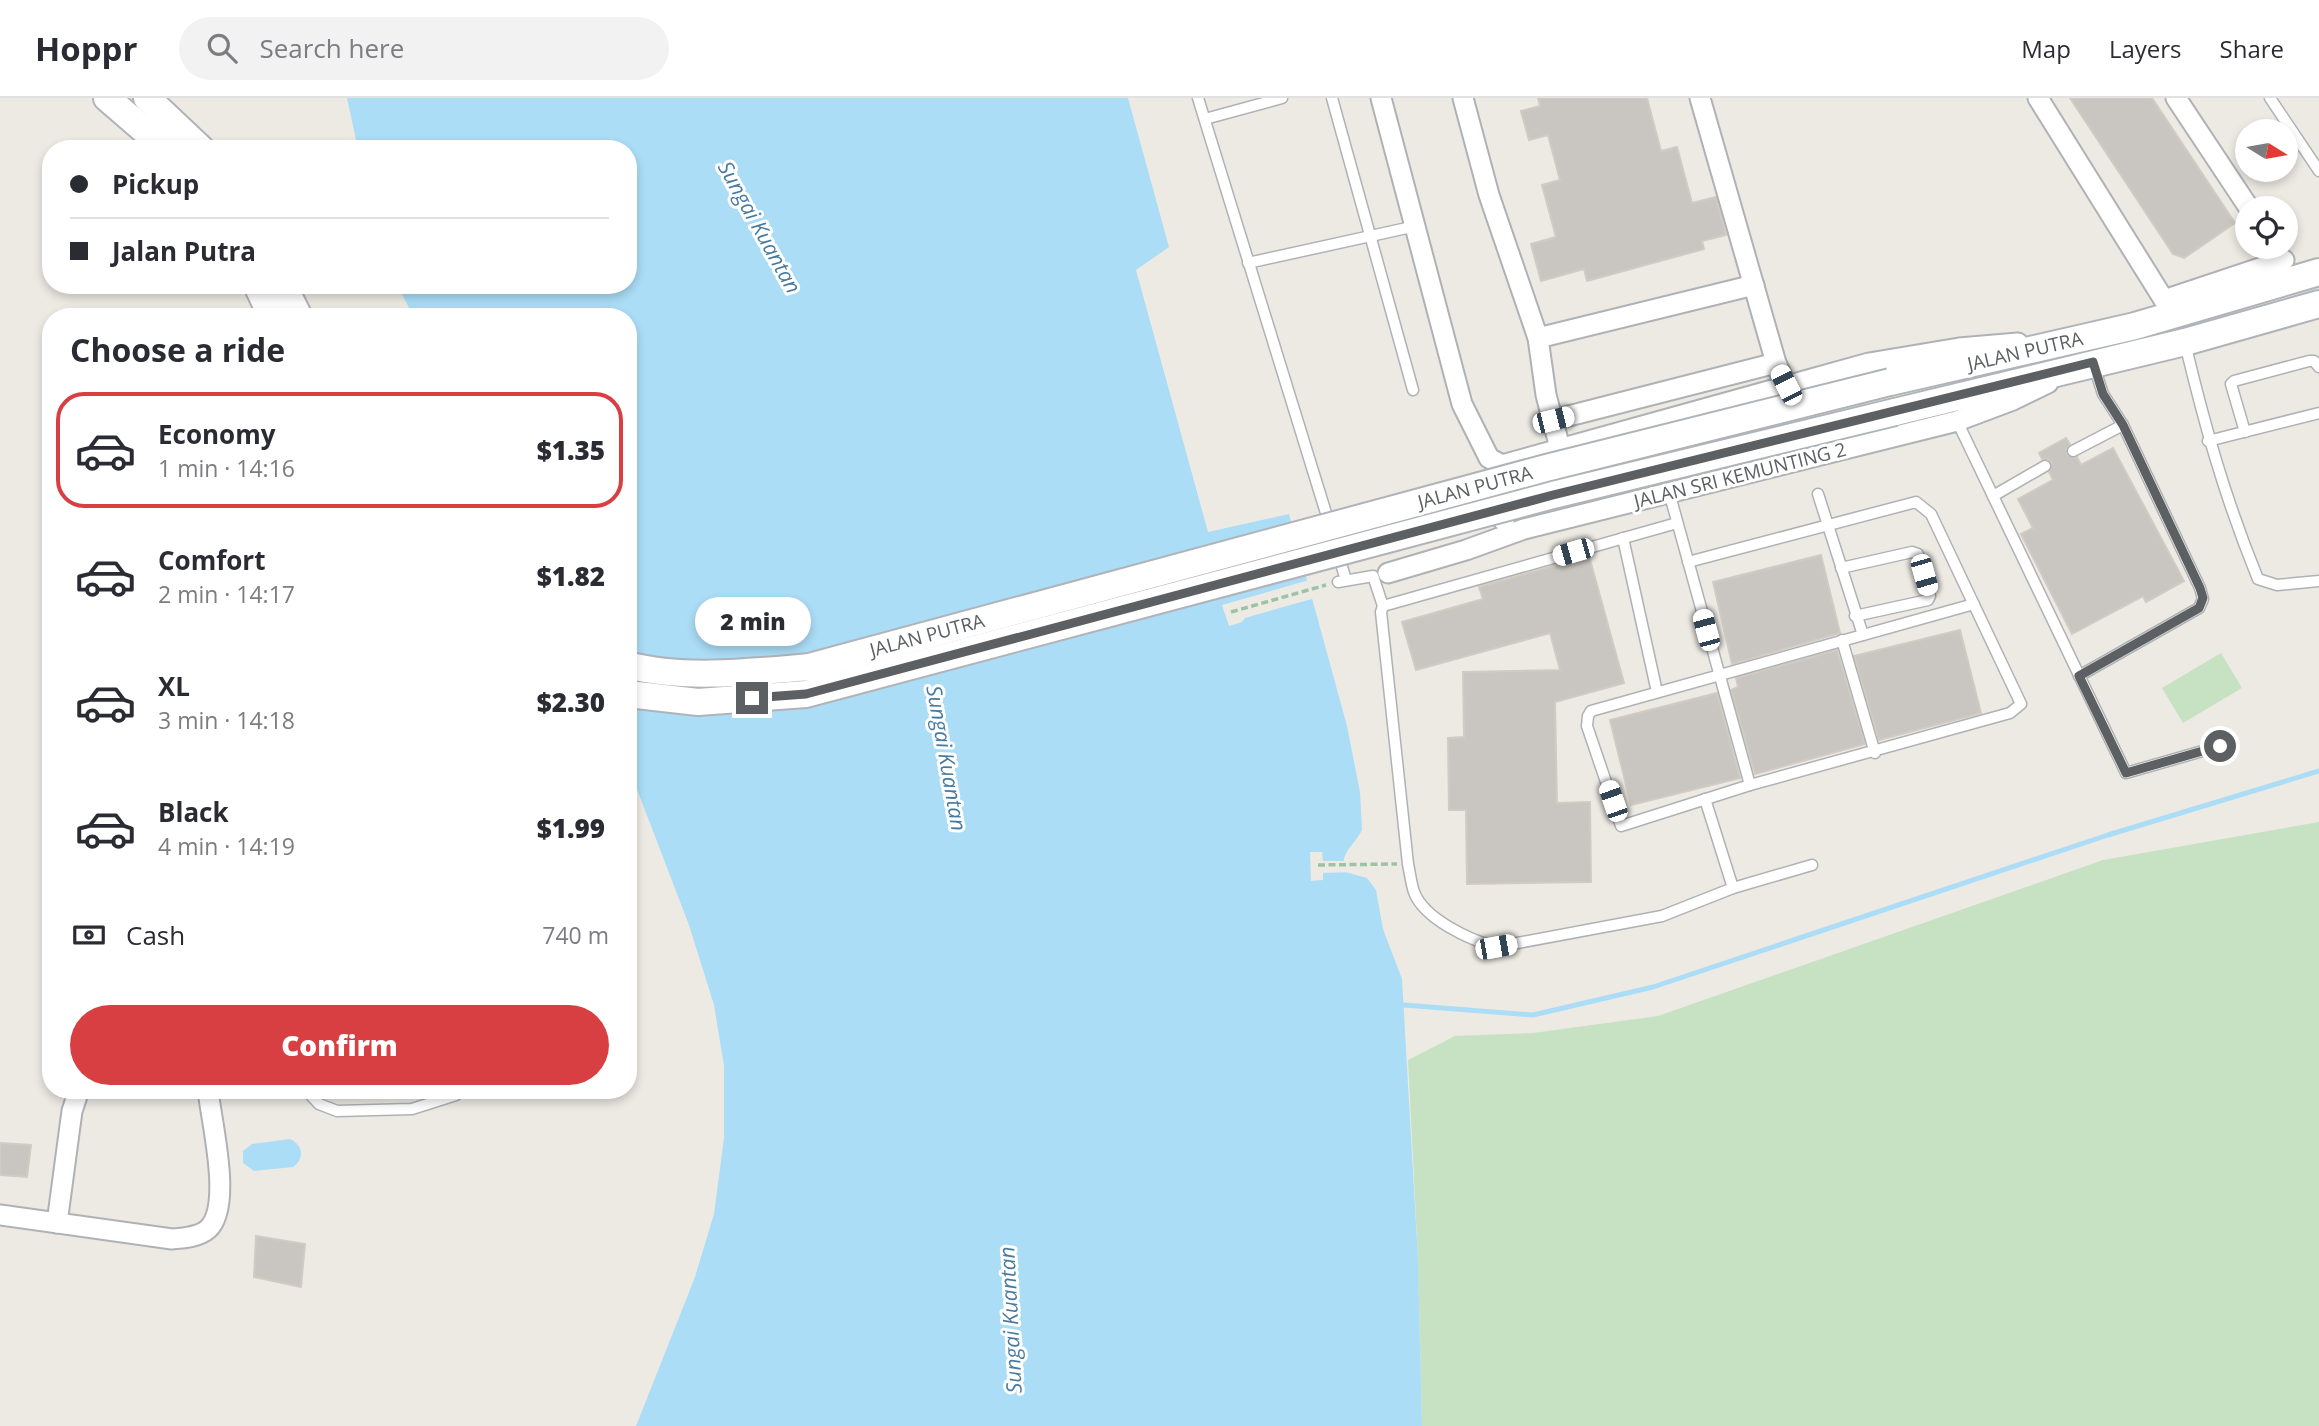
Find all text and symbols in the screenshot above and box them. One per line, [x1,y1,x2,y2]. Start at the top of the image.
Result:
search box [179,17,669,80]
text: Hoppr [35,26,137,71]
icon: search [203,29,241,67]
text: Search here [259,30,404,66]
text: Map [2021,32,2071,65]
text: Layers [2109,32,2182,65]
text: Share [2220,32,2284,65]
north arrow [2235,119,2298,182]
map controls [2235,119,2298,259]
water label: Sungai Kuantan [712,156,808,298]
text: Pickup [112,166,199,202]
button: locate [2235,196,2298,259]
text: Jalan Putra [112,233,256,269]
street label: JALAN PUTRA [1963,325,2085,377]
text: Choose a ride [70,328,285,371]
car [1768,362,1805,408]
car [1531,405,1576,435]
text: Economy [158,416,276,452]
icon: car [74,419,137,482]
text: $1.35 [537,432,605,468]
street label: JALAN SRI KEMUNTING 2 [1629,436,1849,514]
text: 1 min · 14:16 [158,452,295,484]
street label: JALAN PUTRA [1413,459,1535,515]
car [1550,536,1597,568]
text: Comfort [158,542,265,578]
icon: car [74,545,137,608]
car [1909,552,1940,598]
text: $1.82 [537,558,605,594]
text: 2 min · 14:17 [158,578,295,610]
callout: 2 min [694,596,810,646]
text: 2 min [720,605,786,637]
street label: JALAN PUTRA [865,607,987,663]
car [1691,607,1722,653]
text: XL [158,668,190,704]
icon: car [74,671,137,734]
route end [736,682,768,714]
water label: Sungai Kuantan [920,683,974,833]
text: $2.30 [537,684,605,720]
text: 3 min · 14:18 [158,704,295,736]
route start [2204,730,2236,762]
car [1597,778,1630,824]
text: Black [158,794,229,830]
icon: car [74,797,137,860]
text: $1.99 [537,810,605,846]
text: 4 min · 14:19 [158,830,295,862]
icon: cash [70,916,108,954]
text: Cash [126,917,185,953]
text: 740 m [542,919,609,951]
car [1474,933,1519,961]
button: Confirm [70,1005,609,1085]
water label: Sungai Kuantan [992,1246,1028,1394]

